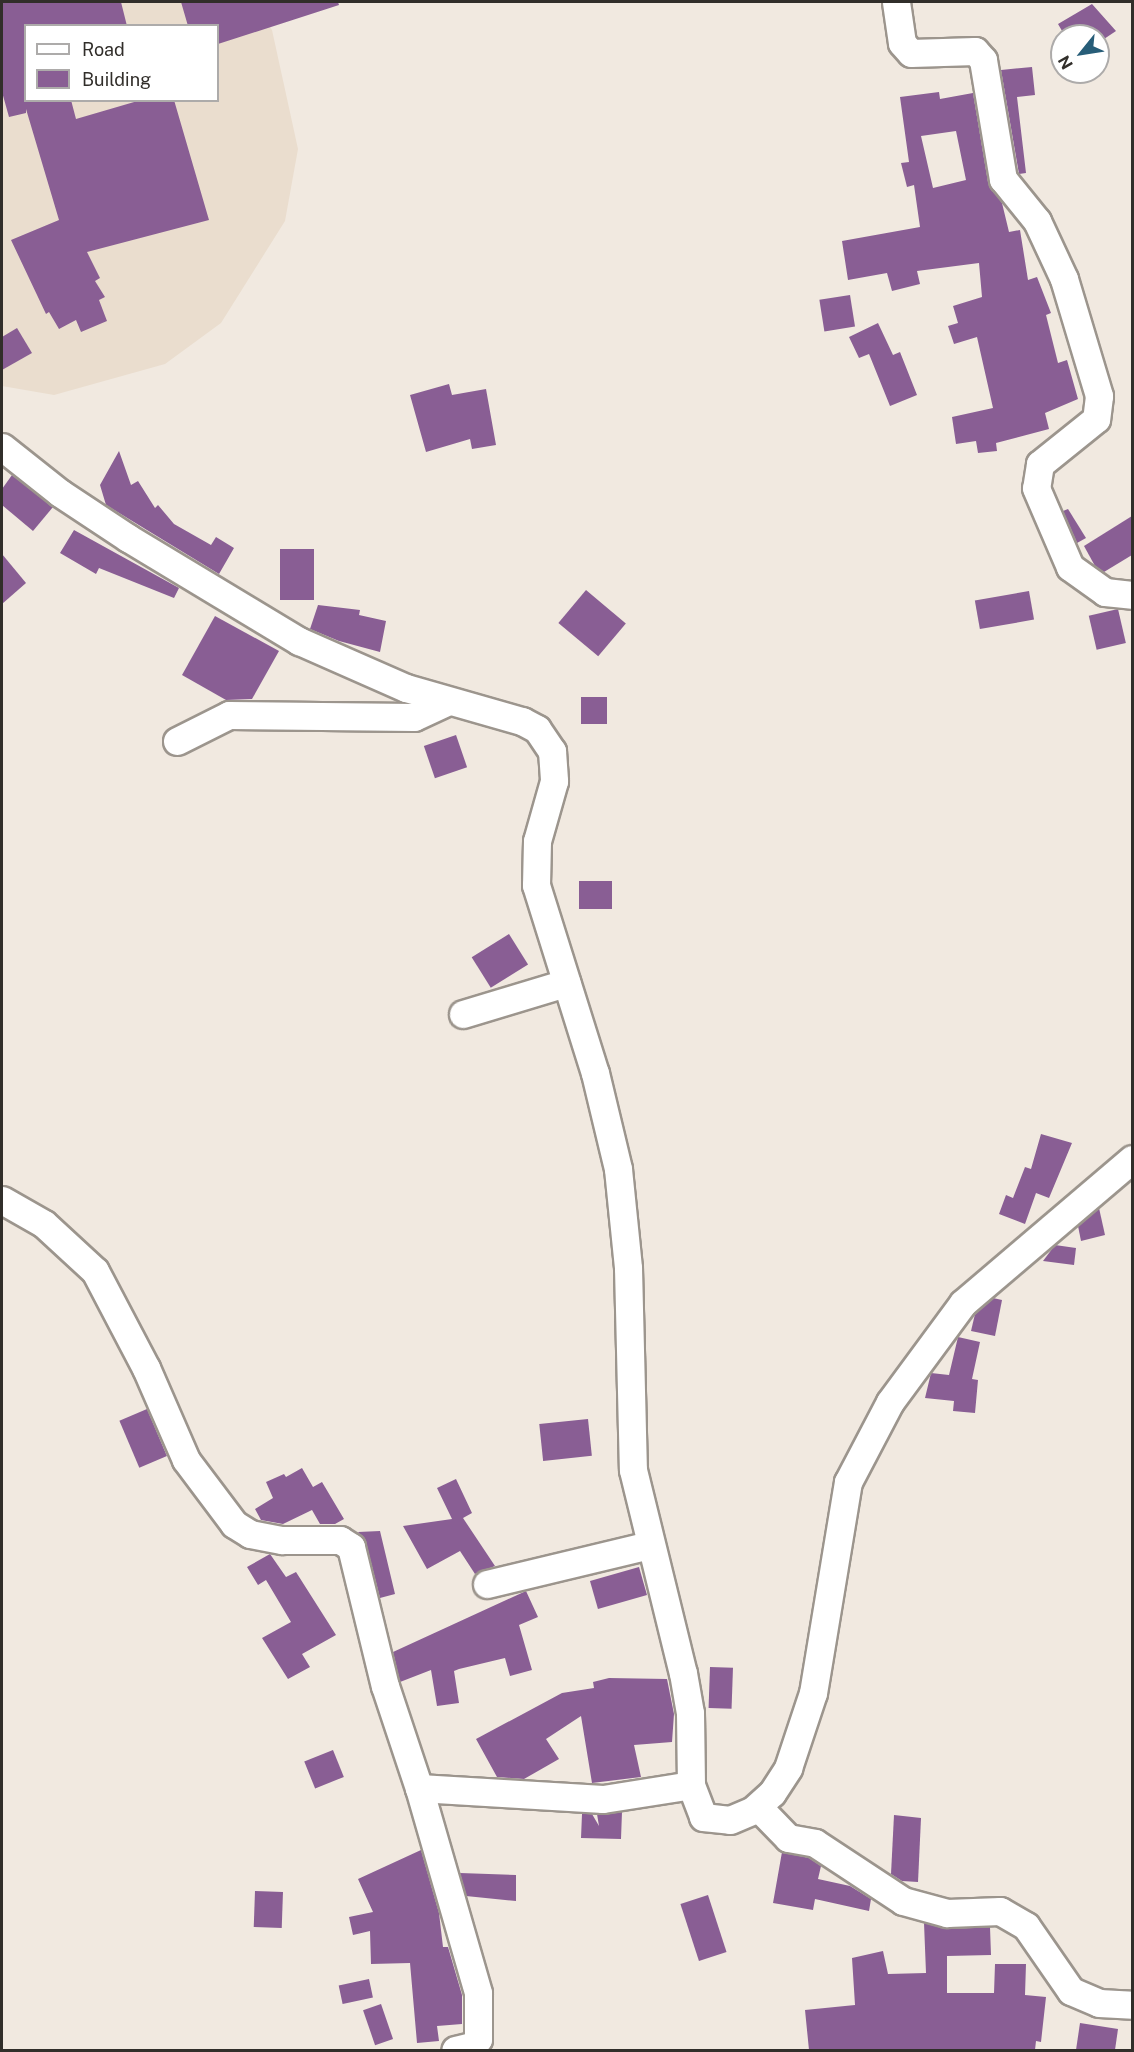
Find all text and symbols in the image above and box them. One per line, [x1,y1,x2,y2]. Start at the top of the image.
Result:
legend [24,24,219,102]
north arrow [1050,24,1110,84]
text: Road [82,39,125,60]
text: N [1054,52,1077,72]
text: Building [82,69,151,90]

